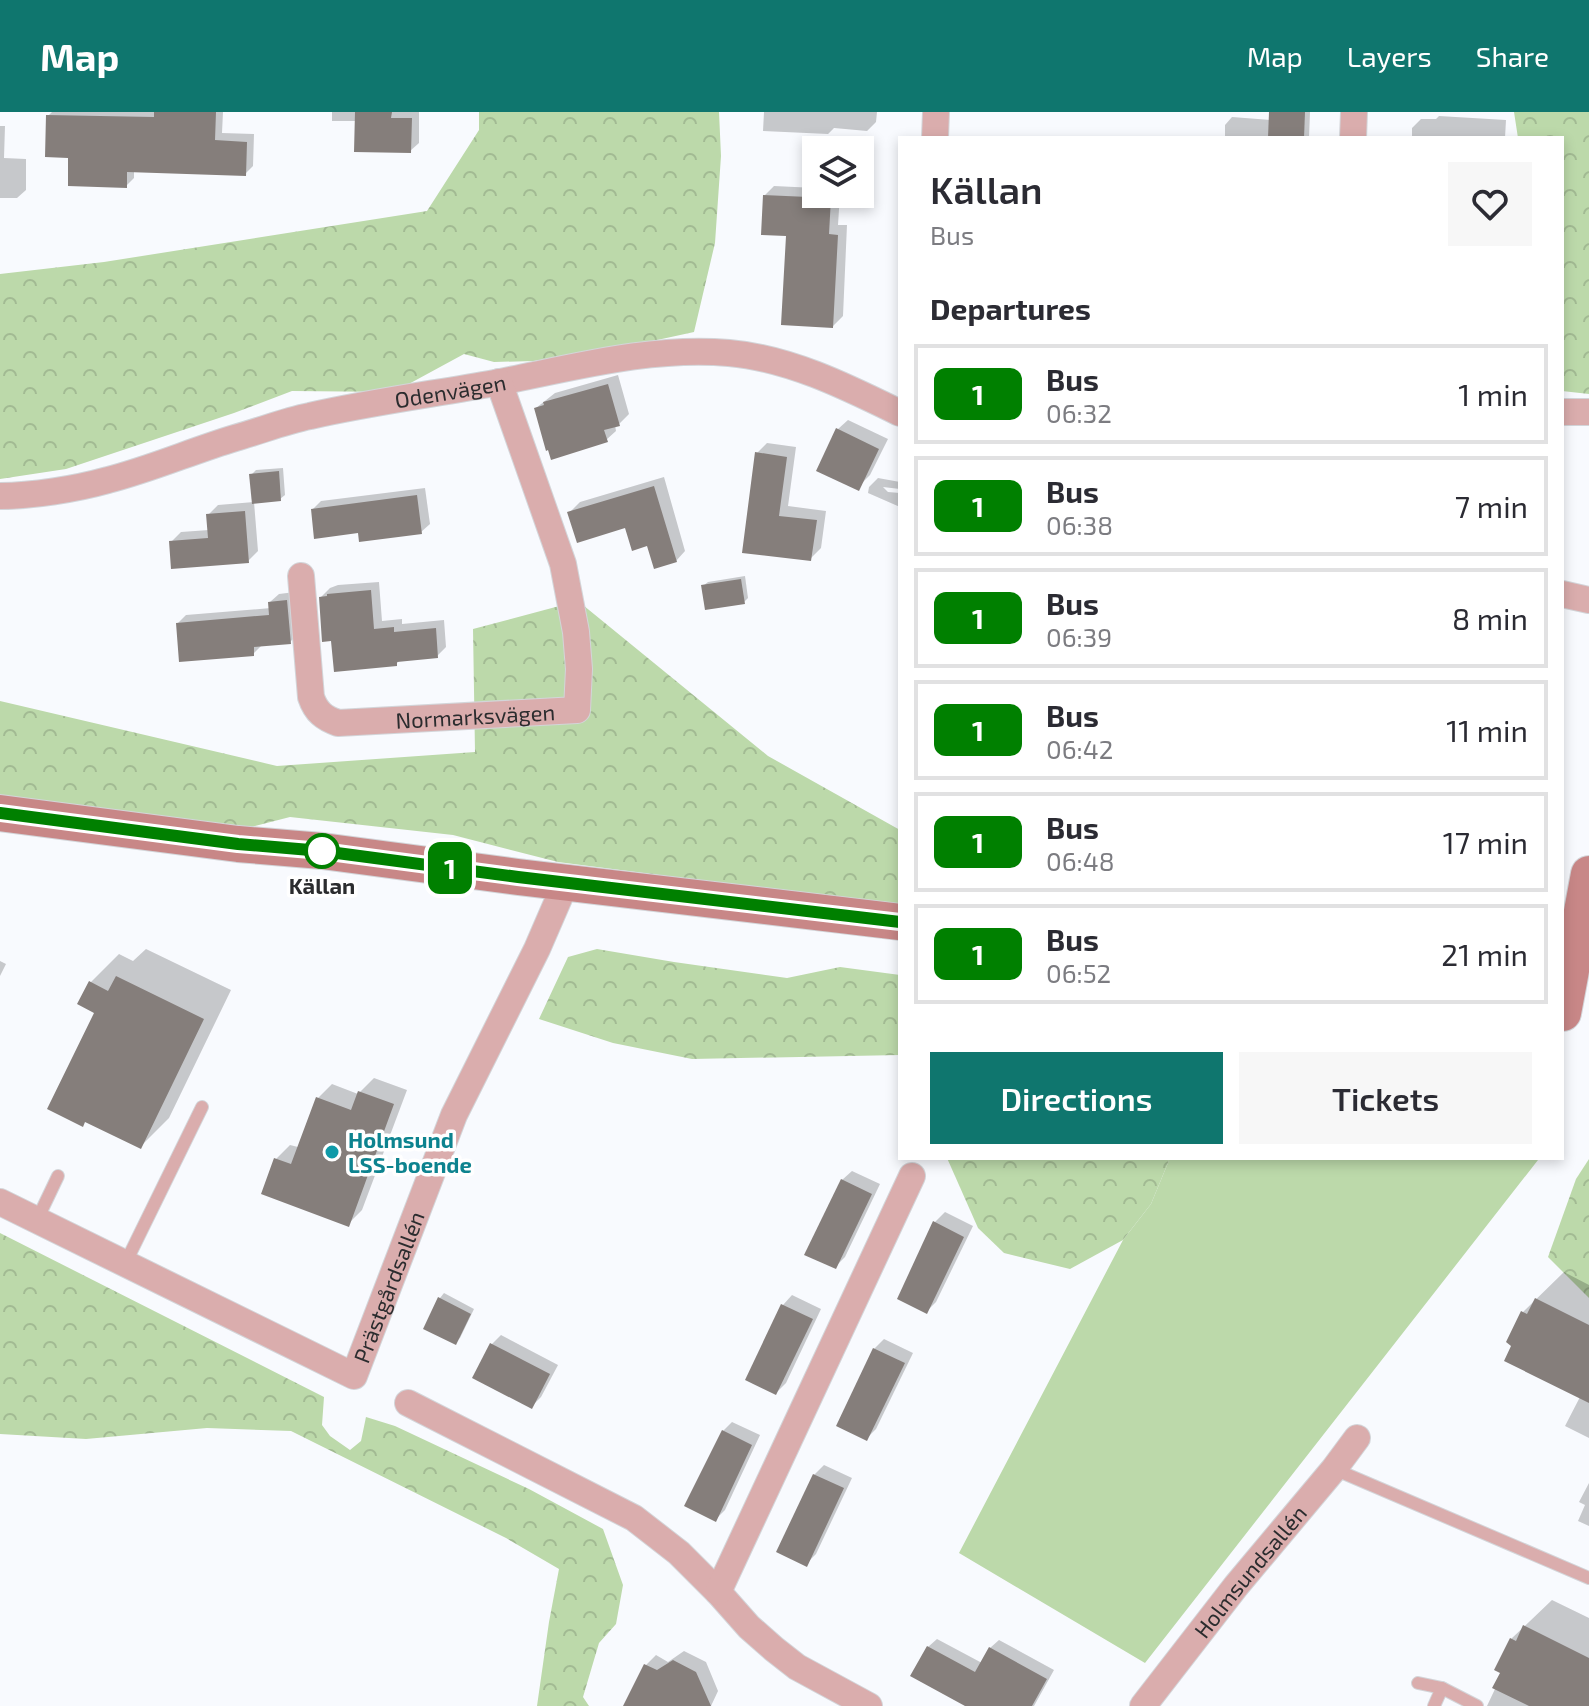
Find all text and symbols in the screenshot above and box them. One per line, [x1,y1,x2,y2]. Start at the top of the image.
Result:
text: Map [40,33,119,79]
text: Map [1247,39,1303,73]
text: Layers [1347,39,1432,73]
text: Share [1476,39,1549,73]
map controls [802,136,874,208]
button: layers [802,136,874,208]
button: heart [1448,162,1532,246]
text: Källan [930,166,1043,212]
text: Bus [930,219,974,250]
text: Departures [930,290,1091,326]
text: Bus [1046,361,1099,397]
street label: Odenvägen [393,368,508,412]
text: 1 min [1458,376,1528,412]
text: 1 [972,377,984,411]
text: 06:32 [1046,397,1112,428]
text: Bus [1046,473,1099,509]
text: 7 min [1455,488,1528,524]
text: 1 [972,489,984,523]
text: 06:38 [1046,509,1113,540]
text: Bus [1046,585,1099,621]
text: 8 min [1452,600,1528,636]
text: 1 [972,601,984,635]
text: 06:39 [1046,621,1112,652]
text: Bus [1046,697,1099,733]
street label: Normarksvägen [395,698,556,733]
text: 11 min [1446,712,1528,748]
text: 1 [972,713,984,747]
text: 06:42 [1046,733,1113,764]
text: Bus [1046,809,1099,845]
text: 17 min [1443,824,1528,860]
text: 1 [972,825,984,859]
marker: Källan [305,834,339,868]
line badge: 1 [424,842,476,894]
text: 06:48 [1046,845,1114,876]
text: 1 [444,851,456,885]
place label: Källan [289,872,355,898]
text: Bus [1046,921,1099,957]
text: 21 min [1441,936,1528,972]
text: 1 [972,937,984,971]
text: 06:52 [1046,957,1111,988]
button: Directions [930,1052,1223,1144]
button: Tickets [1239,1052,1532,1144]
place label: Holmsund LSS-boende [348,1126,472,1177]
marker: Holmsund LSS-boende [323,1143,341,1161]
street label: Prästgårdsallén [347,1207,429,1366]
street label: Holmsundsallén [1188,1500,1311,1642]

